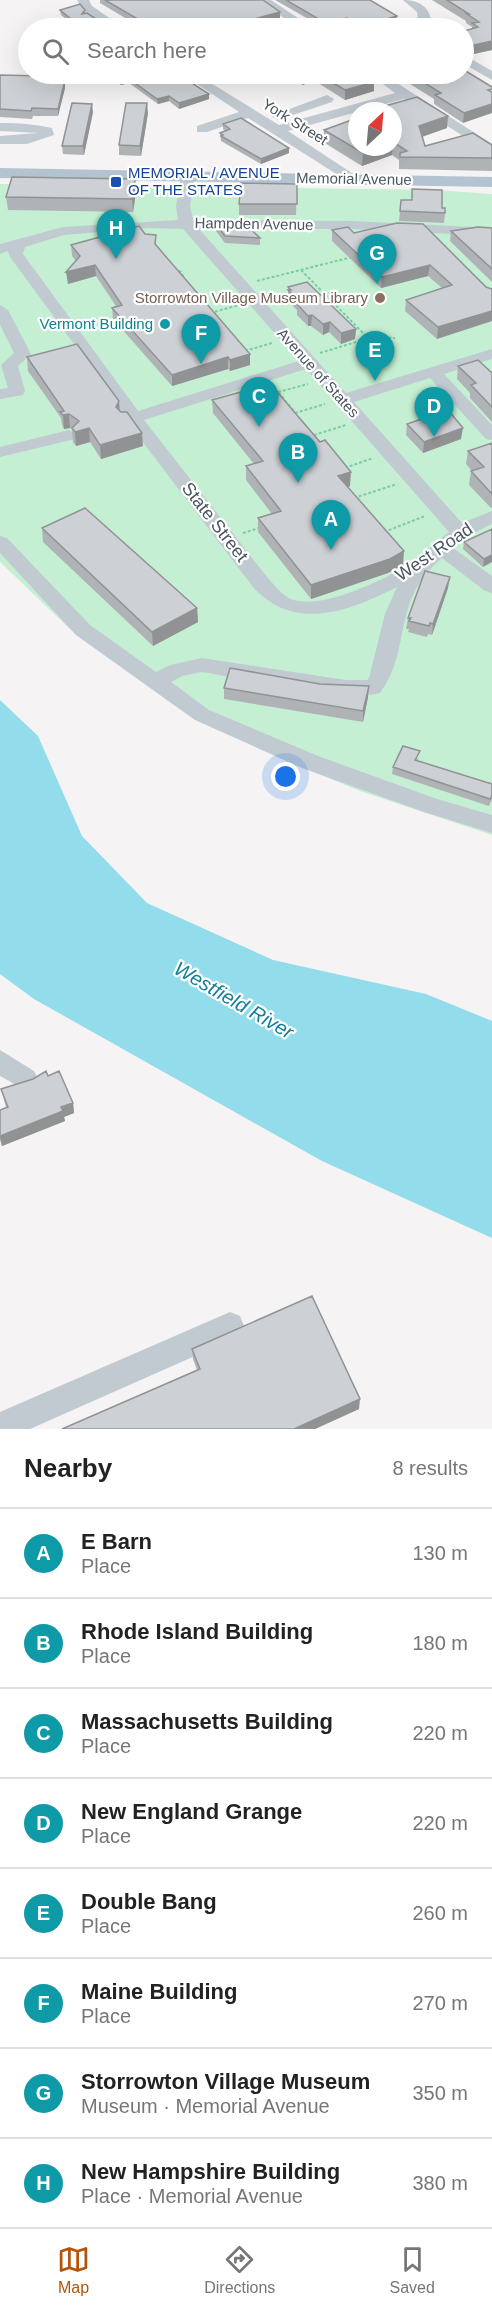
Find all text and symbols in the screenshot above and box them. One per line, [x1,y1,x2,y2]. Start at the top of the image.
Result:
search box [18,18,474,84]
icon: search [39,35,72,68]
text: Search here [87,38,207,63]
street label: York Street [260,95,332,149]
north arrow [348,102,402,156]
place label: MEMORIAL / AVENUE OF THE STATES [128,164,280,198]
street label: Memorial Avenue [296,169,412,188]
marker: MEMORIAL / AVENUE OF THE STATES [109,175,123,189]
pin: H [96,210,136,259]
street label: Hampden Avenue [194,214,314,233]
pin: G [358,234,397,284]
place label: Storrowton Village Museum Library [135,289,368,306]
marker: Storrowton Village Museum Library [373,291,387,305]
pin: F [182,314,220,364]
place label: Vermont Building [40,315,153,332]
marker: Vermont Building [158,317,172,331]
street label: Avenue of States [274,325,363,421]
pin: E [356,332,394,381]
pin: C [240,378,278,427]
pin: D [414,388,454,437]
pin: B [278,434,318,483]
street label: State Street [178,478,252,566]
pin: A [312,500,350,550]
street label: West Road [392,519,476,585]
your location [271,762,300,791]
water label: Westfield River [170,957,299,1044]
text: Nearby [24,1453,112,1483]
text: 8 results [392,1457,468,1479]
text: E Barn [81,1529,152,1554]
text: A [36,1542,51,1564]
text: 130 m [412,1542,468,1564]
text: Place [81,1555,131,1577]
text: Rhode Island Building [81,1619,313,1644]
text: B [36,1632,51,1654]
text: 180 m [412,1632,468,1654]
text: Place [81,1645,131,1667]
text: Massachusetts Building [81,1709,333,1734]
text: C [36,1722,51,1744]
text: 220 m [412,1722,468,1744]
text: Place [81,1735,131,1757]
text: New England Grange [81,1799,302,1824]
text: D [36,1812,51,1834]
text: 220 m [412,1812,468,1834]
text: Place [81,1825,131,1847]
text: Double Bang [81,1889,217,1914]
text: E [37,1902,50,1924]
text: 260 m [412,1902,468,1924]
text: Place [81,1915,131,1937]
text: Maine Building [81,1979,237,2004]
text: F [37,1992,50,2014]
text: 270 m [412,1992,468,2014]
text: Place [81,2005,131,2027]
text: Storrowton Village Museum [81,2069,370,2094]
text: G [36,2082,51,2104]
text: 350 m [412,2082,468,2104]
text: Museum · Memorial Avenue [81,2095,330,2117]
text: New Hampshire Building [81,2159,340,2184]
text: H [36,2172,51,2194]
text: 380 m [412,2172,468,2194]
text: Place · Memorial Avenue [81,2185,303,2207]
tab: Map [57,2243,90,2297]
tab: Directions [204,2243,275,2297]
tab: Saved [390,2243,435,2297]

